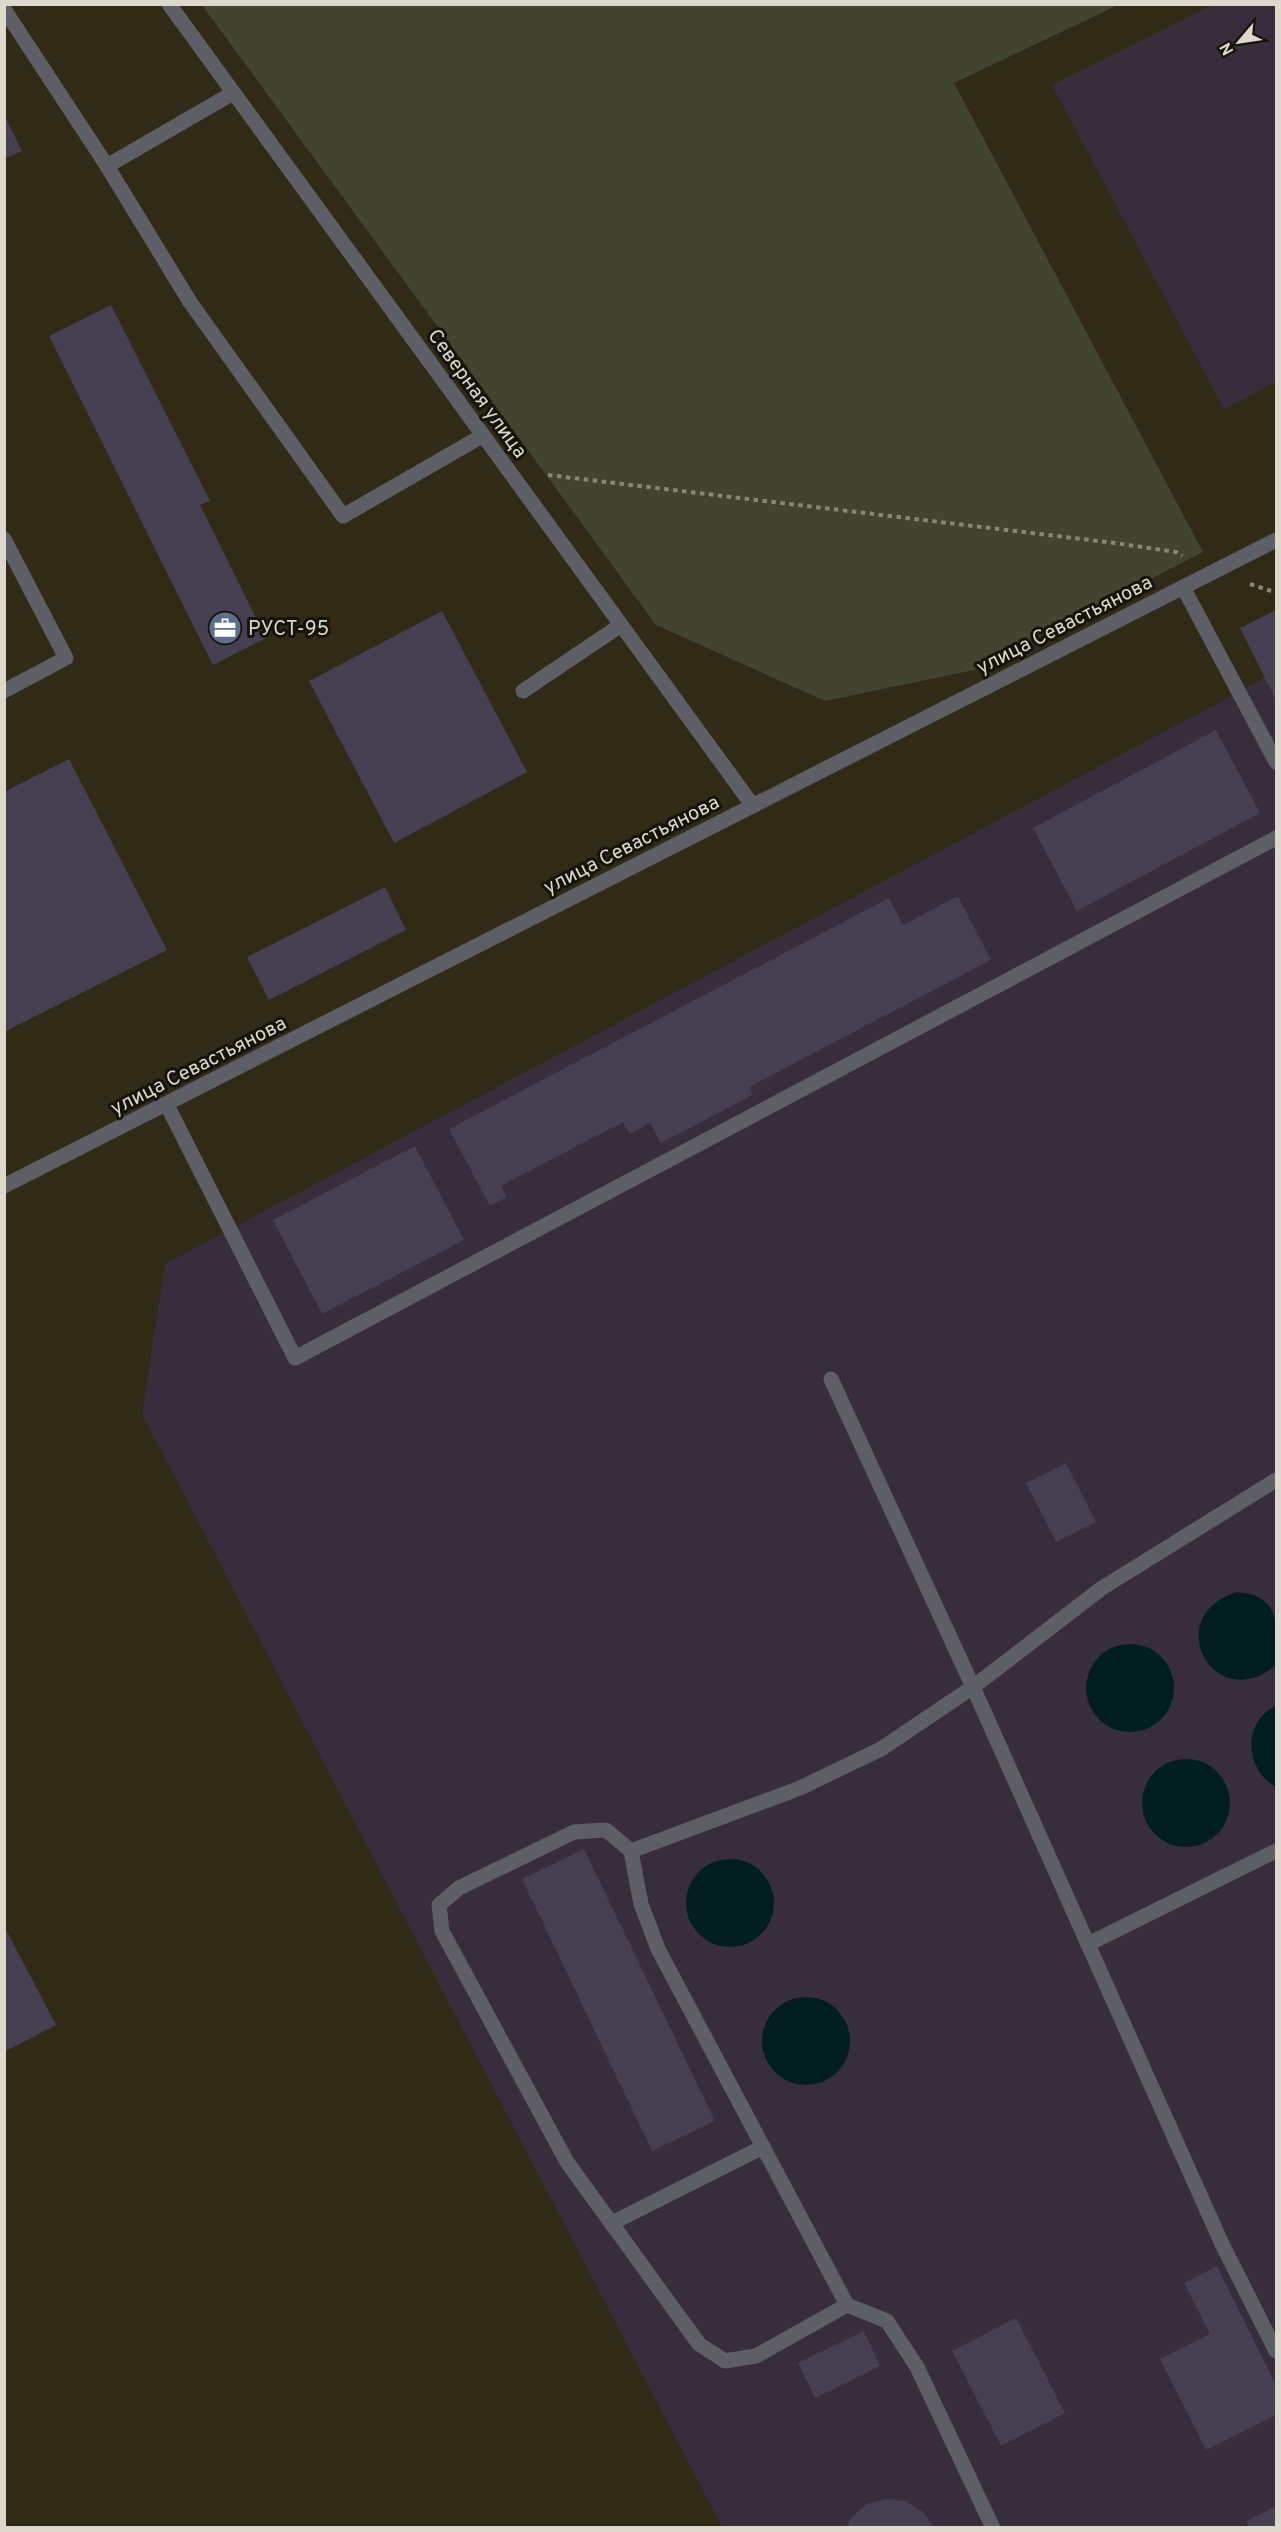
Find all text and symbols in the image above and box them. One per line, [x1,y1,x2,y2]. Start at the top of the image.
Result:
north arrow [1209,12,1269,72]
text: N [1216,38,1239,58]
street label: Северная улица [421,324,532,464]
street label: улица Севастьянова [973,570,1157,681]
office icon: РУСТ-95 [207,610,243,646]
place label: РУСТ-95 [248,617,329,643]
street label: улица Севастьянова [540,790,724,901]
street label: улица Севастьянова [107,1011,291,1122]

